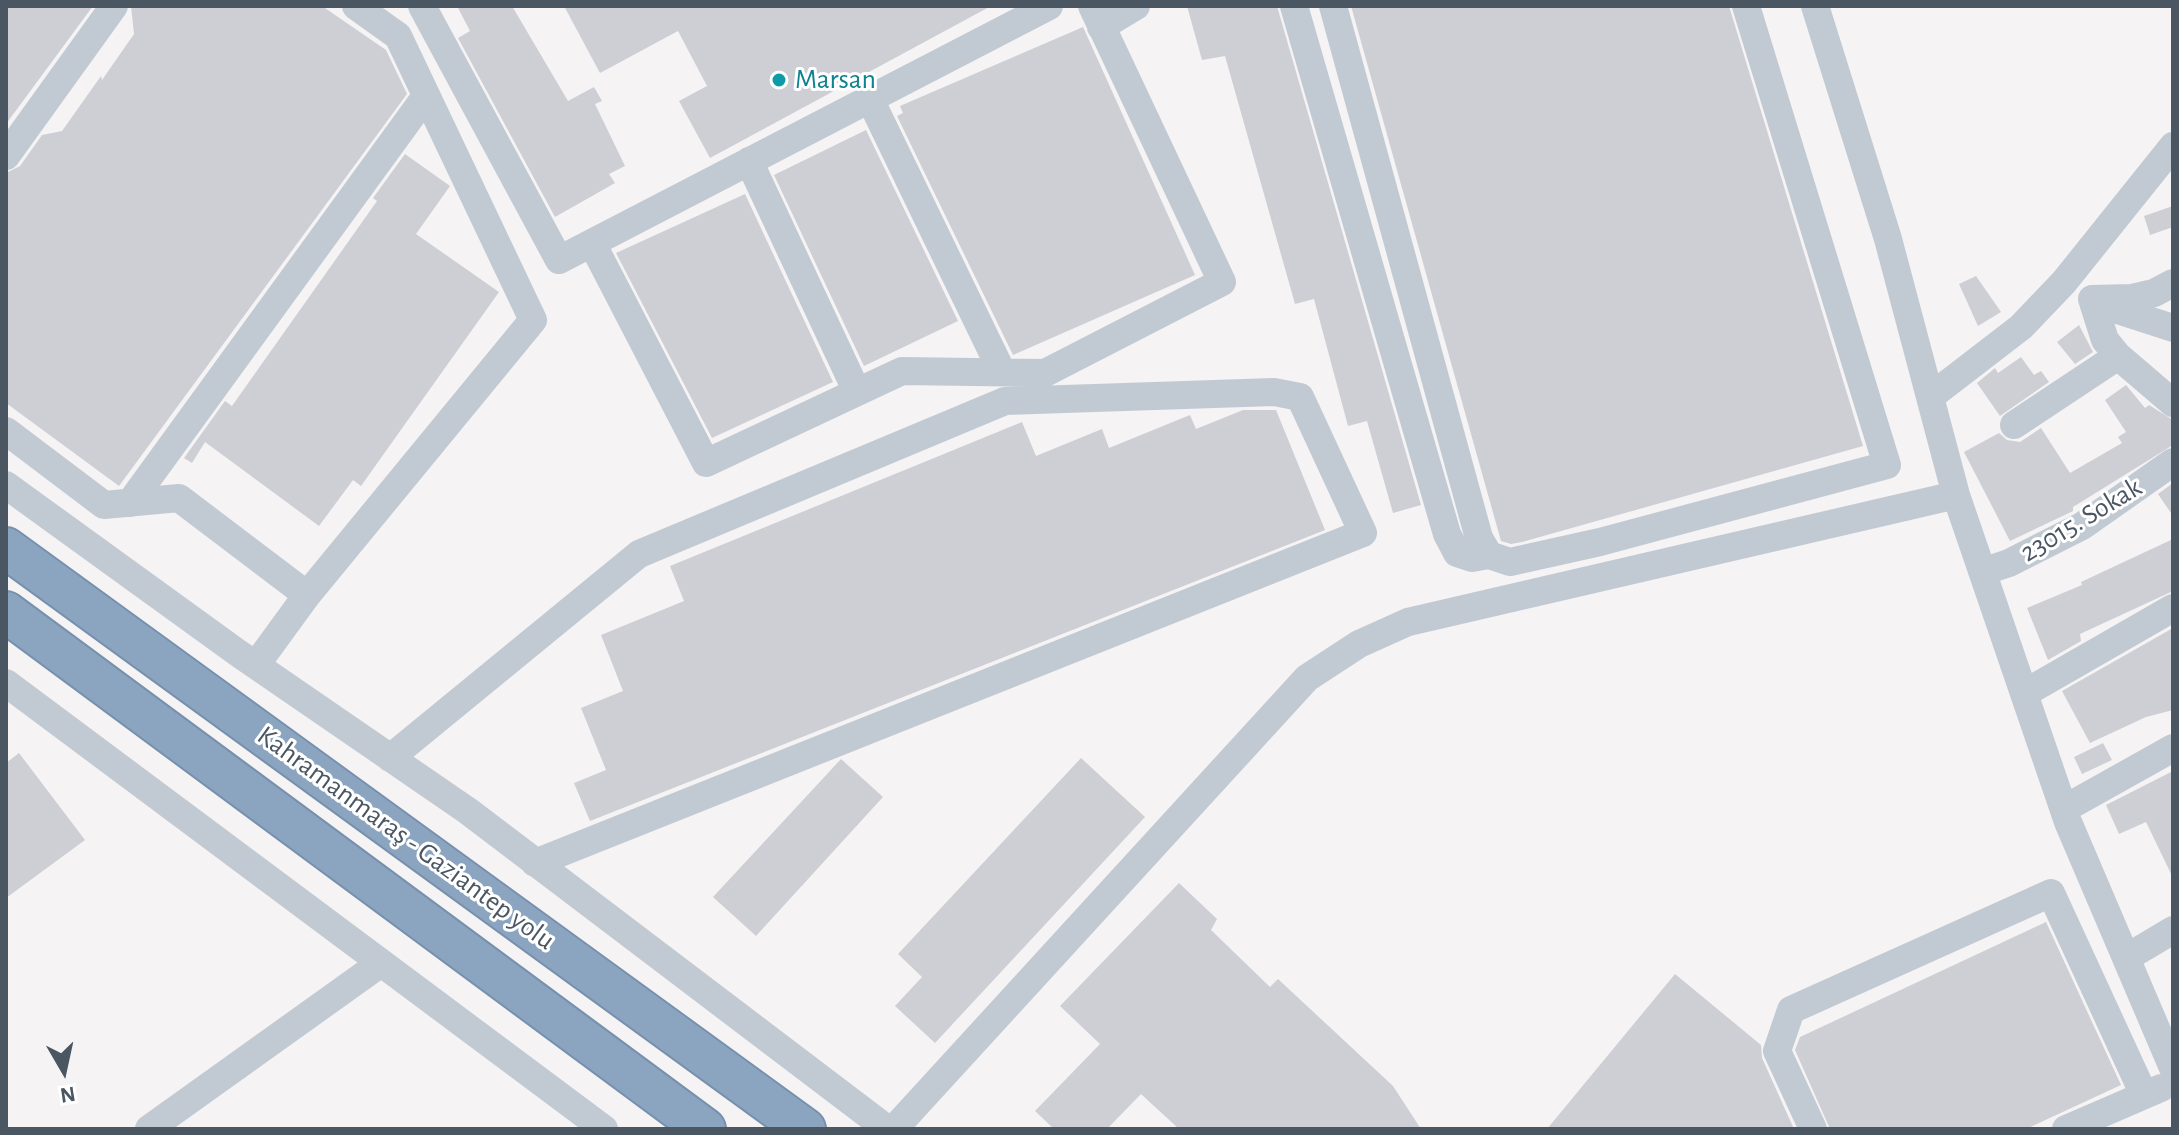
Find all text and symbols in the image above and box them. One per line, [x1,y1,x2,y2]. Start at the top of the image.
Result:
place label: Marsan [795,63,876,97]
marker: Marsan [770,71,788,89]
street label: 23015. Sokak [2014,471,2148,569]
street label: Kahramanmaraş - Gaziantep yolu [251,719,561,957]
north arrow [24,1031,104,1111]
text: N [58,1083,77,1107]

